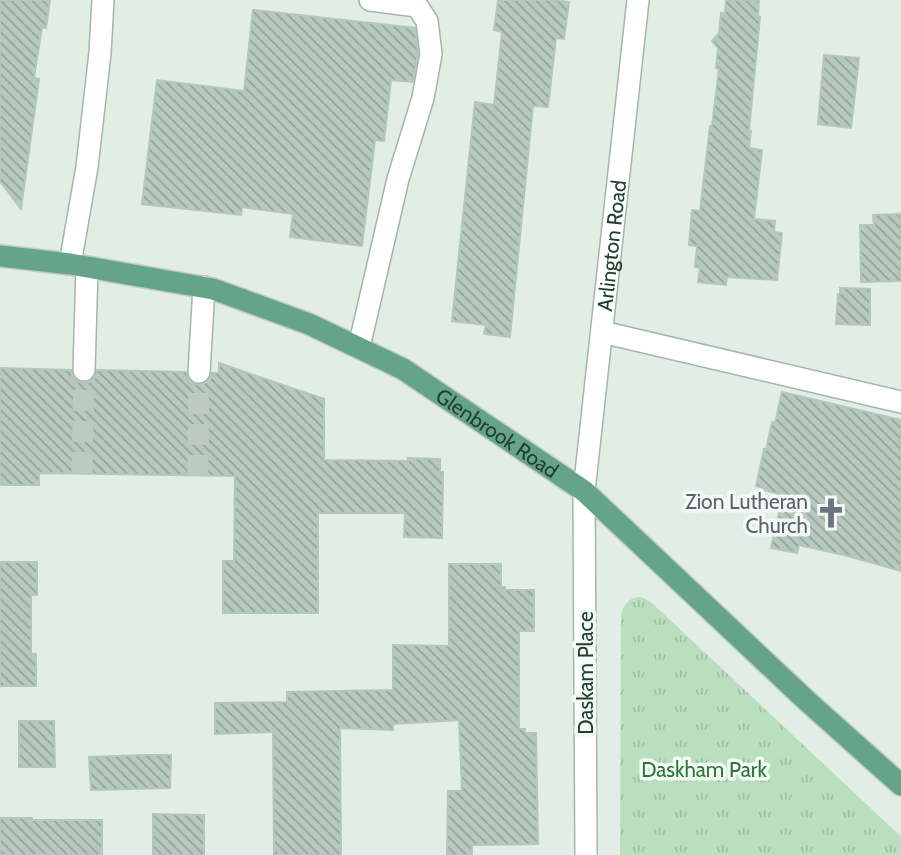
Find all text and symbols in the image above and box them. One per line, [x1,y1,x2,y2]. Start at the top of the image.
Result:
street label: Arlington Road [591,179,631,312]
street label: Glenbrook Road [432,383,563,483]
place label: Zion Lutheran Church [685,489,808,538]
church icon: Zion Lutheran Church [814,496,848,530]
street label: Daskam Place [573,611,598,735]
park label: Daskham Park [641,757,767,782]

